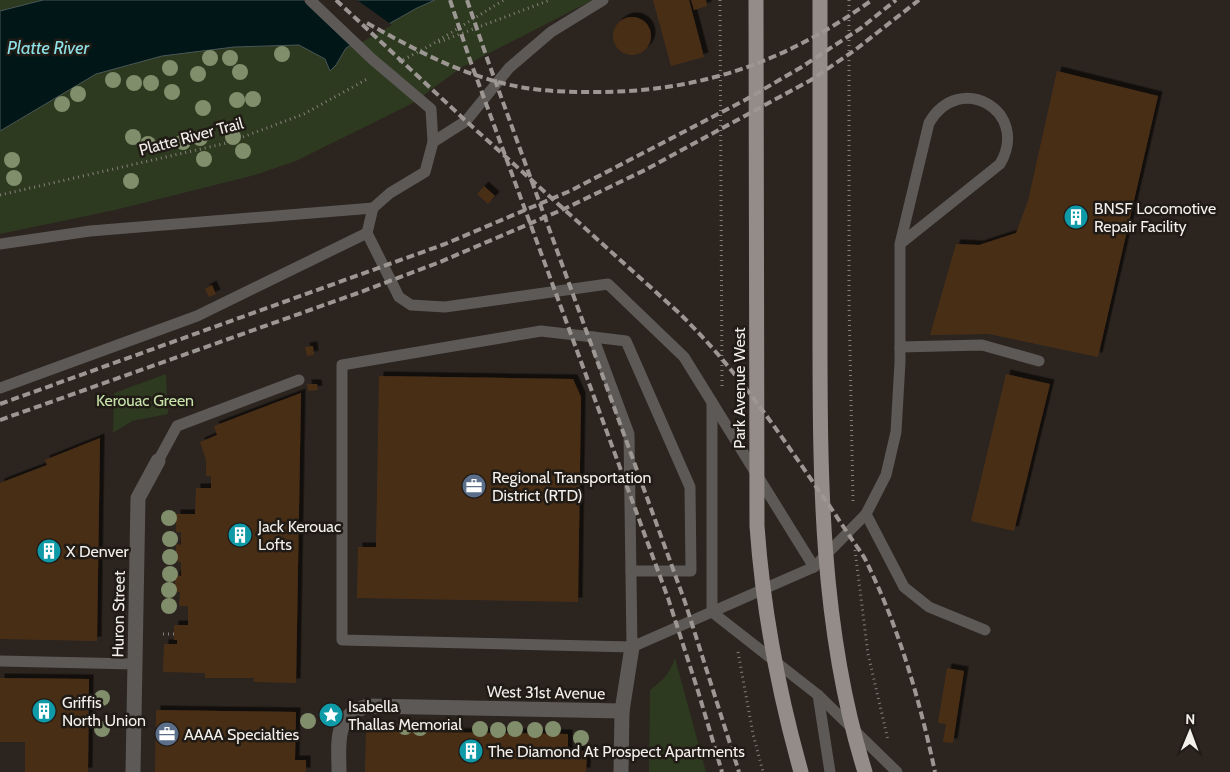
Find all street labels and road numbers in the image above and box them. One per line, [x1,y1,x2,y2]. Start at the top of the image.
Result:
street label: Platte River Trail [137,113,246,160]
street label: Park Avenue West [730,327,749,449]
street label: Huron Street [108,570,129,658]
street label: West 31st Avenue [487,682,605,703]

